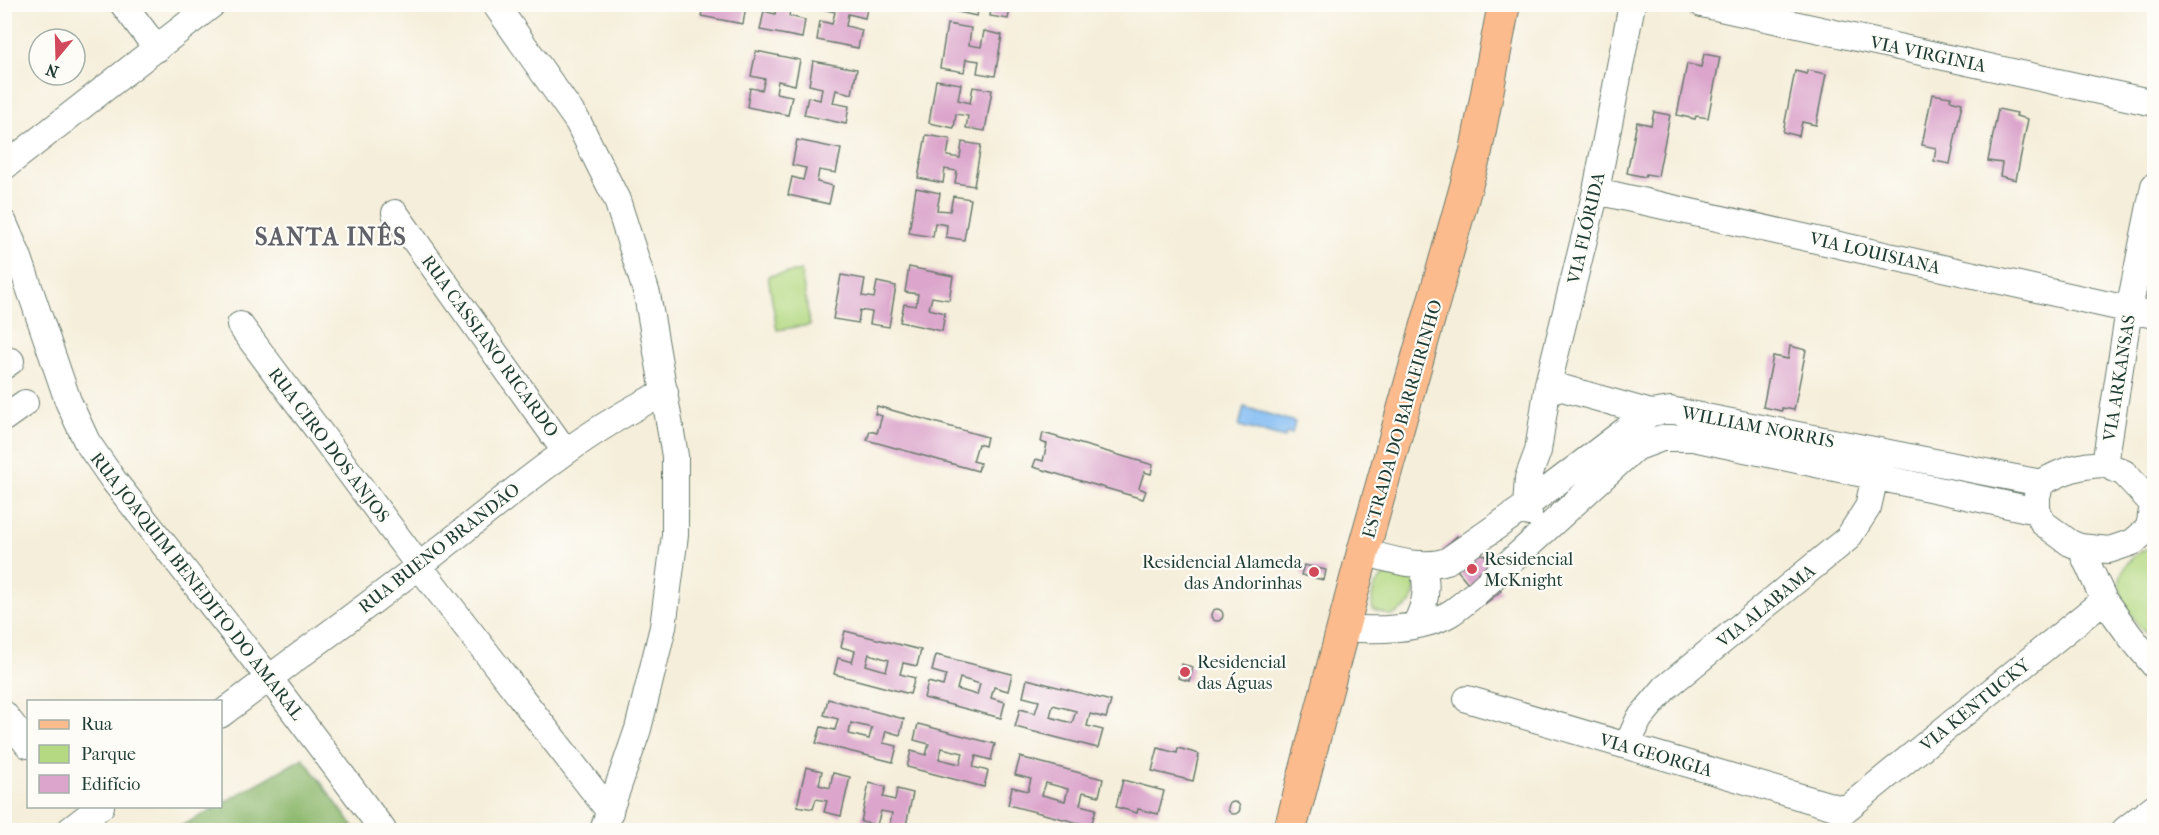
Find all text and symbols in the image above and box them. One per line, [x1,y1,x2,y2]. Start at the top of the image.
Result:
north arrow [27,27,87,87]
street label: VIA VIRGINIA [1867,32,1988,77]
text: N [43,59,61,82]
street label: VIA FLÓRIDA [1561,169,1610,287]
district label: SANTA INÊS [255,221,407,251]
street label: VIA LOUISIANA [1807,228,1942,279]
street label: RUA CASSIANO RICARDO [417,251,563,441]
street label: ESTRADA DO BARREIRINHO [1358,297,1447,541]
street label: VIA ARKANSAS [2099,313,2140,444]
street label: RUA CIRO DOS ANJOS [264,364,394,527]
street label: WILLIAM NORRIS [1679,402,1836,453]
street label: RUA JOAQUIM BENEDITO DO AMARAL [86,448,308,724]
street label: RUA BUENO BRANDÃO [354,478,524,618]
place label: Residencial McKnight [1484,549,1573,591]
place label: Residencial Alameda das Andorinhas [1142,552,1303,594]
street label: VIA ALABAMA [1712,560,1820,653]
marker: Residencial McKnight [1465,562,1479,576]
marker: Residencial Alameda das Andorinhas [1307,565,1321,579]
place label: Residencial das Águas [1197,652,1286,694]
street label: VIA KENTUCKY [1915,654,2035,757]
marker: Residencial das Águas [1178,665,1192,679]
legend [27,700,222,808]
text: Rua [81,714,113,735]
street label: VIA GEORGIA [1596,729,1715,782]
text: Parque [81,744,136,765]
text: Edifício [81,774,140,795]

